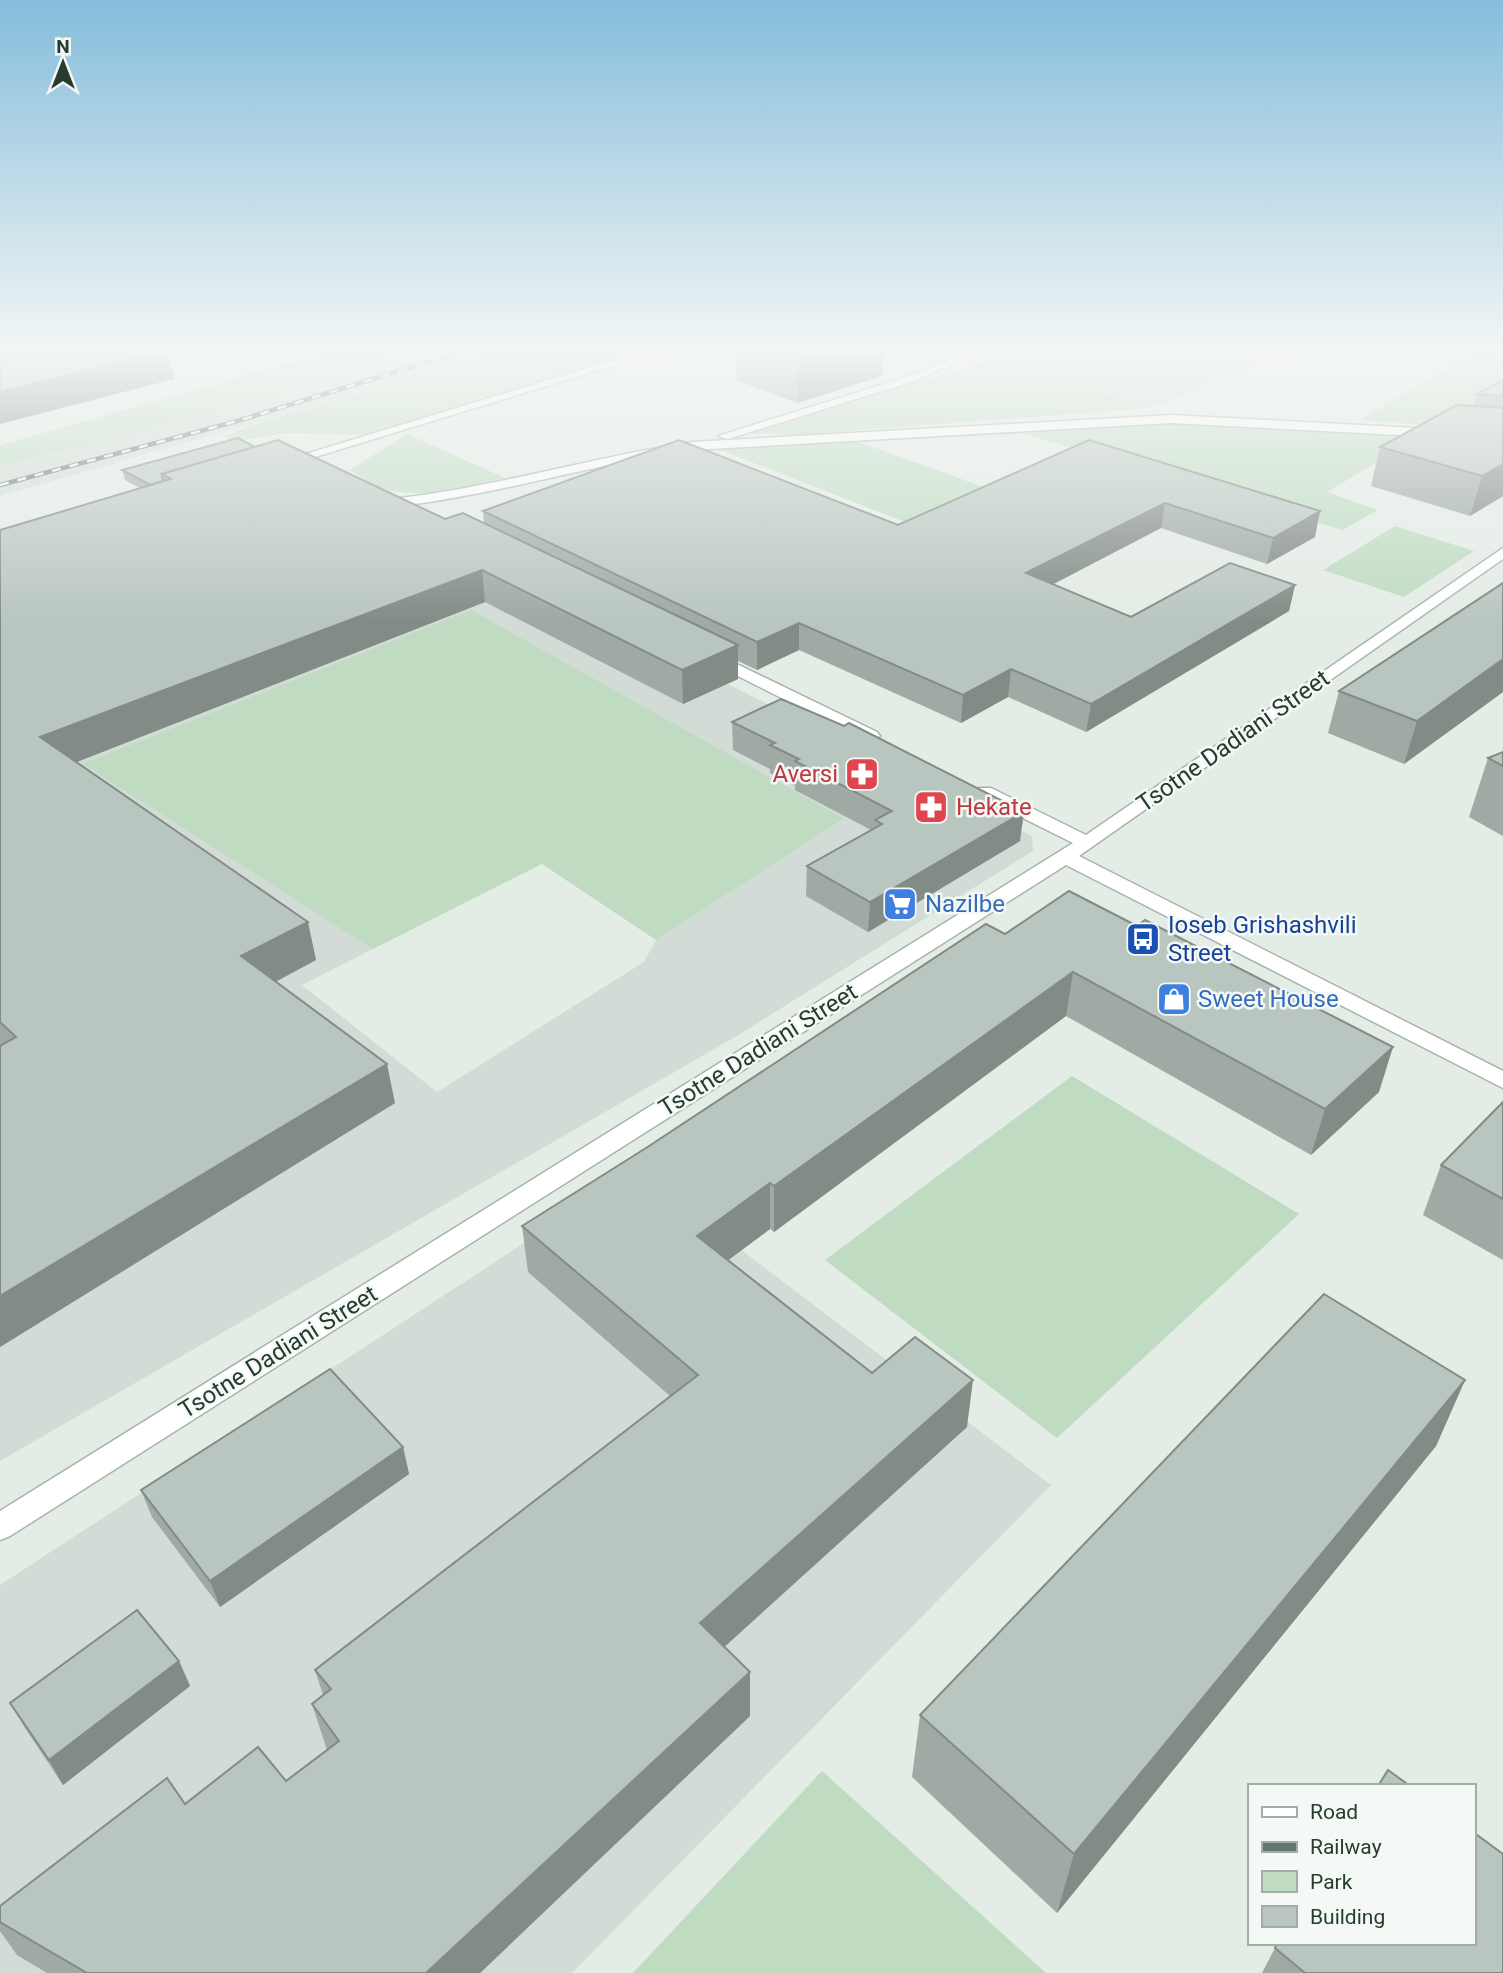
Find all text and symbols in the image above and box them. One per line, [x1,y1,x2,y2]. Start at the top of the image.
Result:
north arrow [28,28,98,98]
text: N [56,35,70,58]
street label: Tsotne Dadiani Street [1131,664,1335,818]
pharmacy icon: Aversi [843,755,881,793]
place label: Aversi [772,760,838,788]
pharmacy icon: Hekate [912,788,950,826]
place label: Hekate [956,793,1032,821]
supermarket icon: Nazilbe [881,885,919,923]
place label: Nazilbe [925,890,1005,918]
place label: Ioseb Grishashvili Street [1168,911,1356,967]
bus stop icon: Ioseb Grishashvili Street [1124,920,1162,958]
street label: Tsotne Dadiani Street [654,978,862,1122]
shop icon: Sweet House [1155,980,1193,1018]
place label: Sweet House [1198,985,1339,1013]
street label: Tsotne Dadiani Street [174,1280,382,1424]
legend [1248,1784,1475,1945]
text: Road [1310,1800,1358,1824]
text: Railway [1310,1835,1382,1859]
text: Park [1310,1870,1353,1894]
text: Building [1310,1905,1385,1929]

